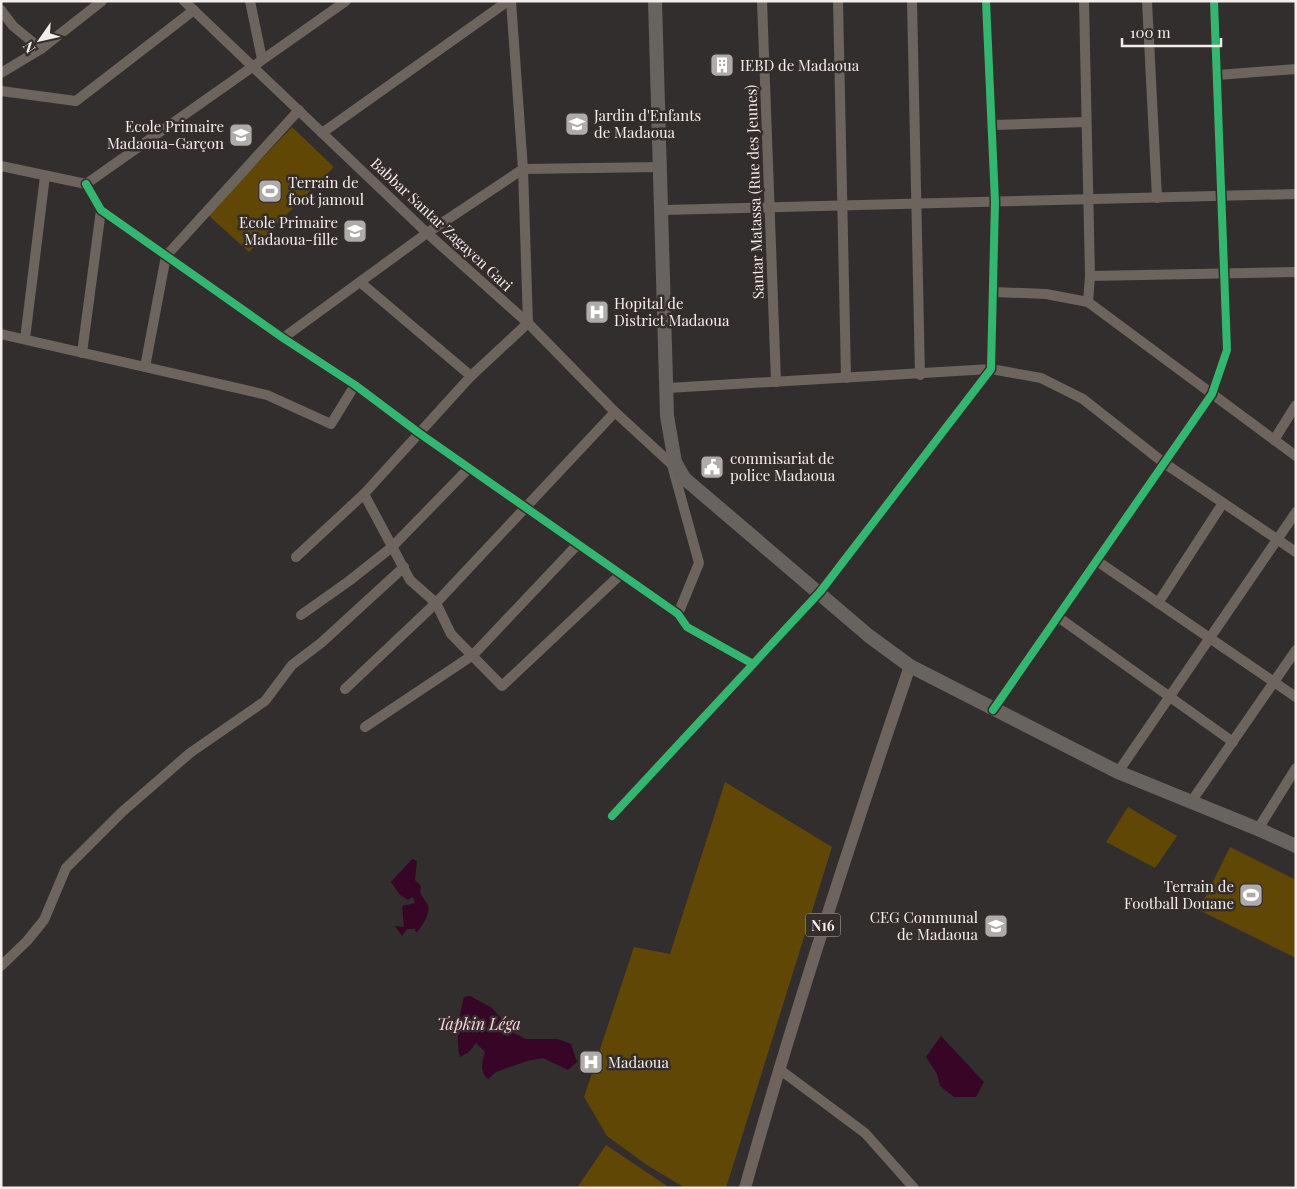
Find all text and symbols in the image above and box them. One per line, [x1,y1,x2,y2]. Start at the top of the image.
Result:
north arrow [15,15,65,65]
scale bar [1122,15,1221,47]
text: 100 m [1130,22,1171,42]
text: N [18,38,40,57]
building icon: IEBD de Madaoua [709,52,735,78]
place label: IEBD de Madaoua [740,55,860,75]
street label: Santar Matassa (Rue des Jeunes) [740,84,768,300]
place label: Jardin d'Enfants de Madaoua [593,105,701,142]
school or university icon: Jardin d'Enfants de Madaoua [564,111,590,137]
place label: Ecole Primaire Madaoua-Garçon [107,116,224,153]
school or university icon: Ecole Primaire Madaoua-Garçon [228,122,254,148]
street label: Babbar Santar Zagayen Gari [367,153,518,295]
place label: Terrain de foot jamoul [288,172,364,209]
sports icon: Terrain de foot jamoul [257,178,283,204]
place label: Ecole Primaire Madaoua-fille [239,212,338,249]
school or university icon: Ecole Primaire Madaoua-fille [342,218,368,244]
place label: Hopital de District Madaoua [614,293,730,330]
hospital icon: Hopital de District Madaoua [584,299,610,325]
place label: commisariat de police Madaoua [730,448,836,485]
public building icon: commisariat de police Madaoua [699,454,725,480]
place label: Terrain de Football Douane [1124,876,1234,913]
sports icon: Terrain de Football Douane [1238,882,1264,908]
place label: CEG Communal de Madaoua [870,907,979,944]
school or university icon: CEG Communal de Madaoua [983,913,1009,939]
road number: N16 [806,914,840,936]
water label: Tapkin Léga [437,1013,521,1034]
hospital icon: Madaoua [578,1049,604,1075]
place label: Madaoua [608,1052,670,1072]

